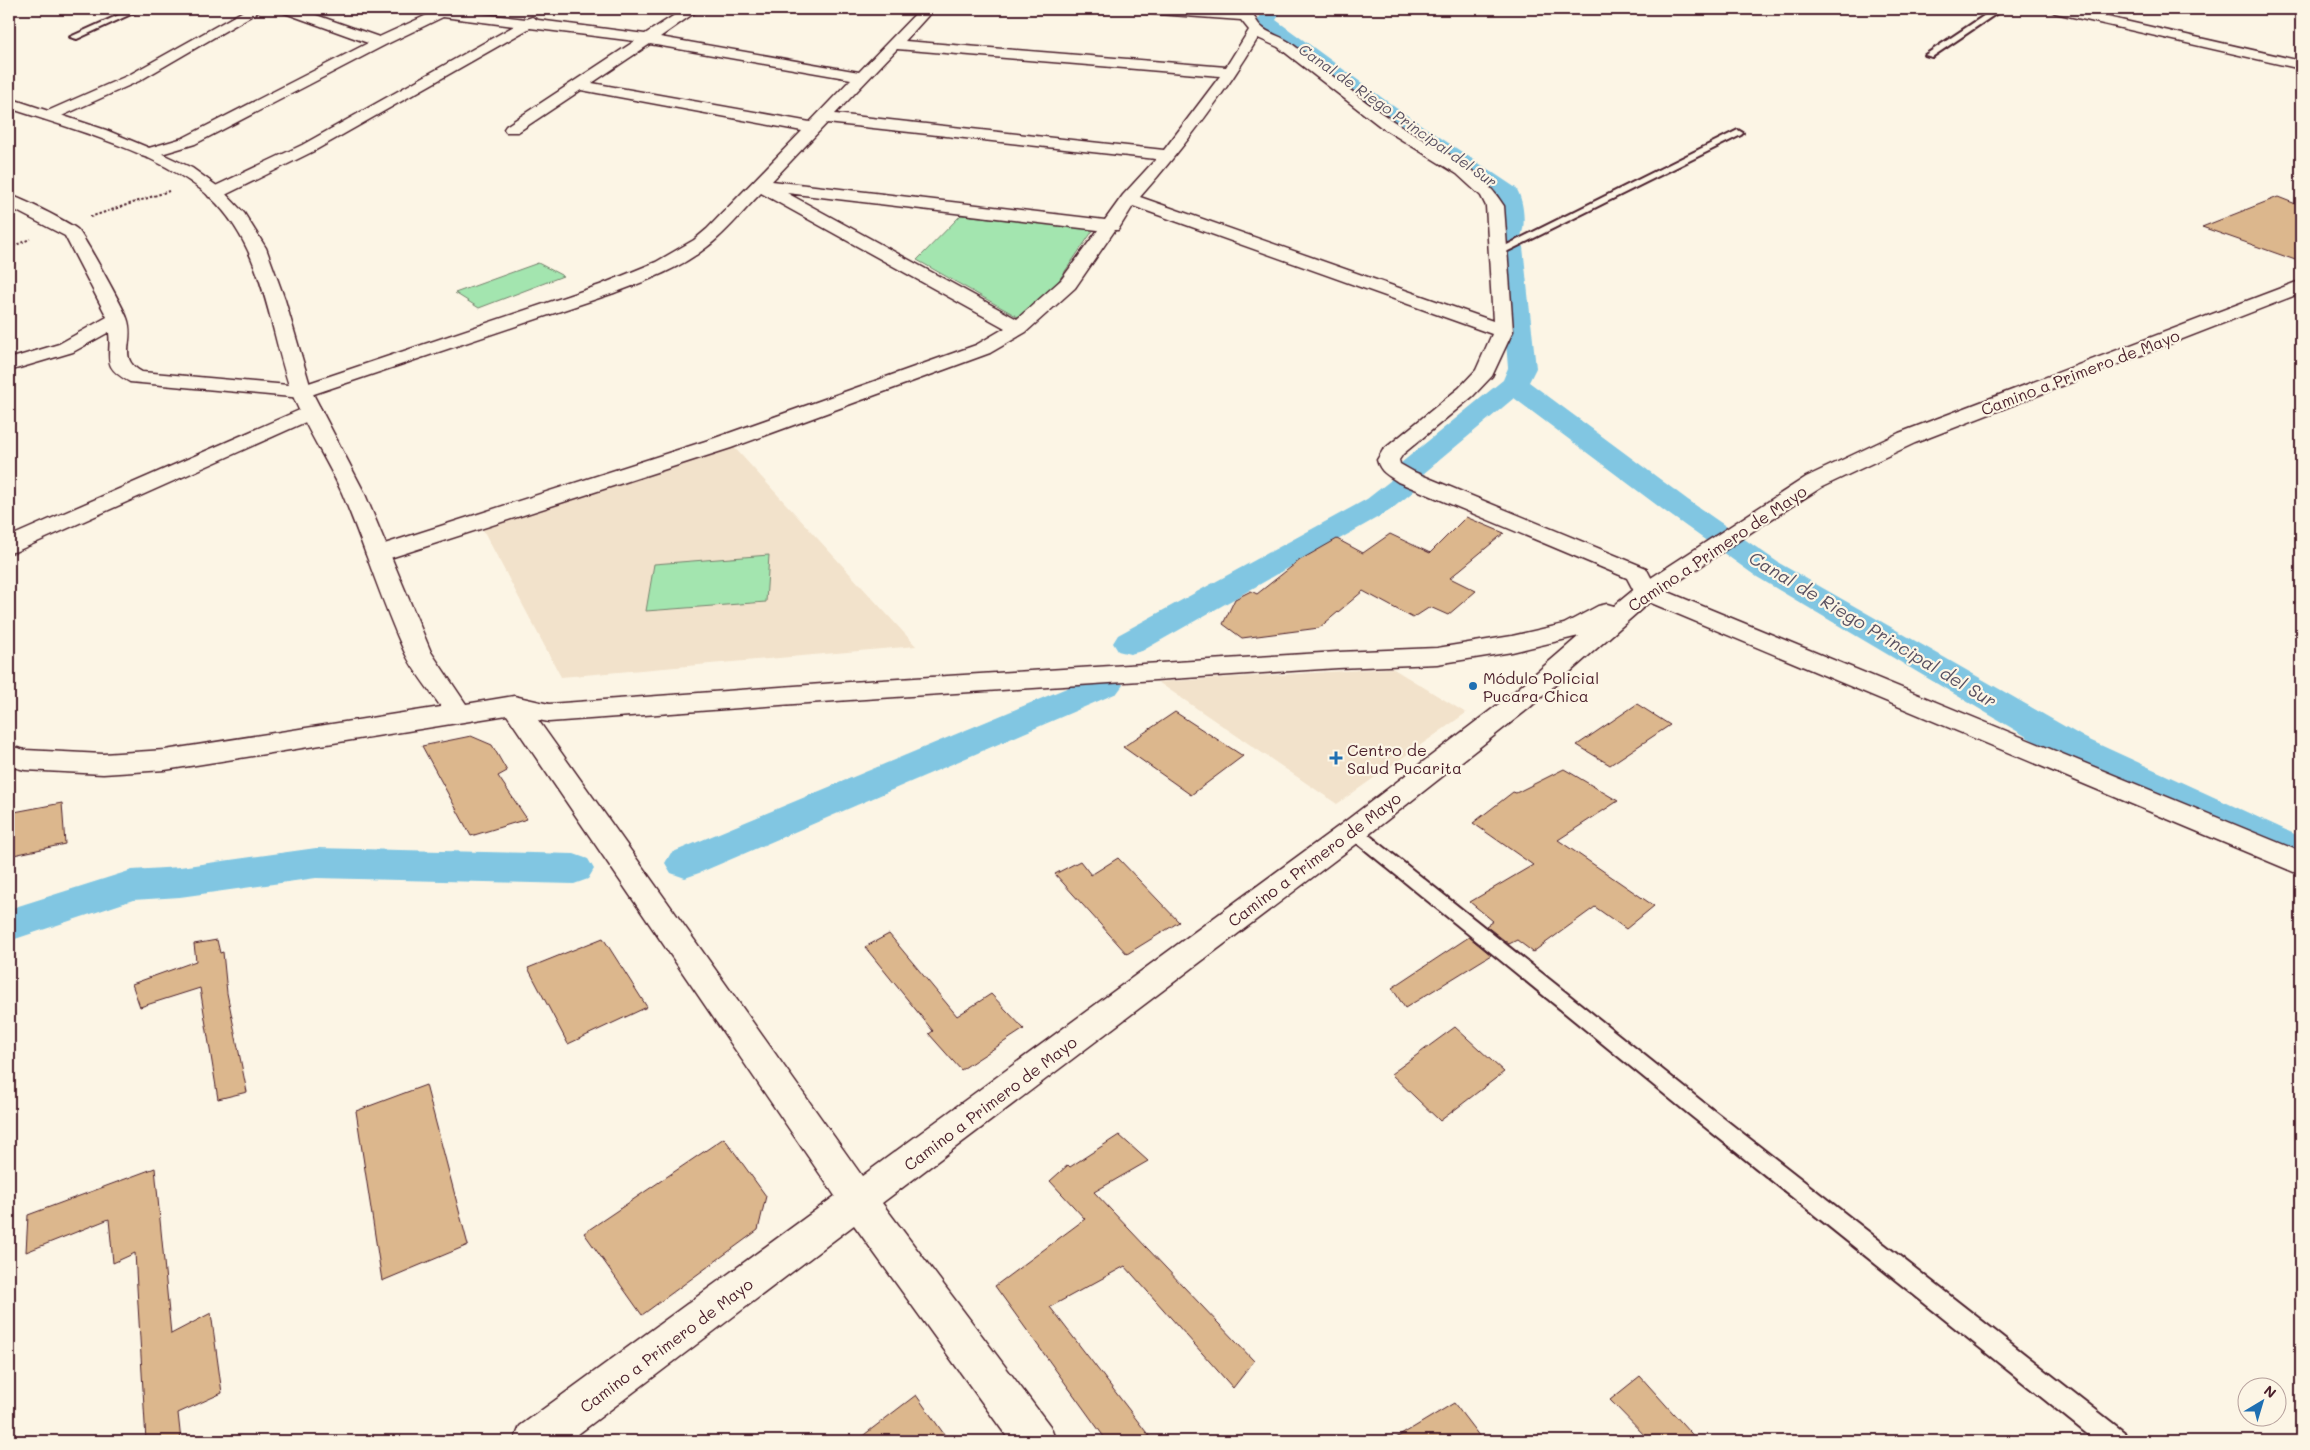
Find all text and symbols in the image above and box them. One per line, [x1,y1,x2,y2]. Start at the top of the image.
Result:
water label: Canal de Riego Principal del Sur [1295,39,1501,192]
street label: Camino a Primero de Mayo [1978,324,2182,420]
street label: Camino a Primero de Mayo [1624,480,1810,616]
water label: Canal de Riego Principal del Sur [1745,545,2001,713]
place label: Módulo Policial Pucara Chica [1483,667,1599,706]
marker: Módulo Policial Pucara Chica [1467,680,1479,692]
place label: Centro de Salud Pucarita [1347,739,1462,778]
marker: Centro de Salud Pucarita [1329,751,1343,765]
street label: Camino a Primero de Mayo [1223,787,1405,931]
street label: Camino a Primero de Mayo [899,1031,1081,1175]
street label: Camino a Primero de Mayo [575,1273,757,1417]
north arrow [2238,1378,2288,1428]
text: N [2260,1381,2280,1402]

